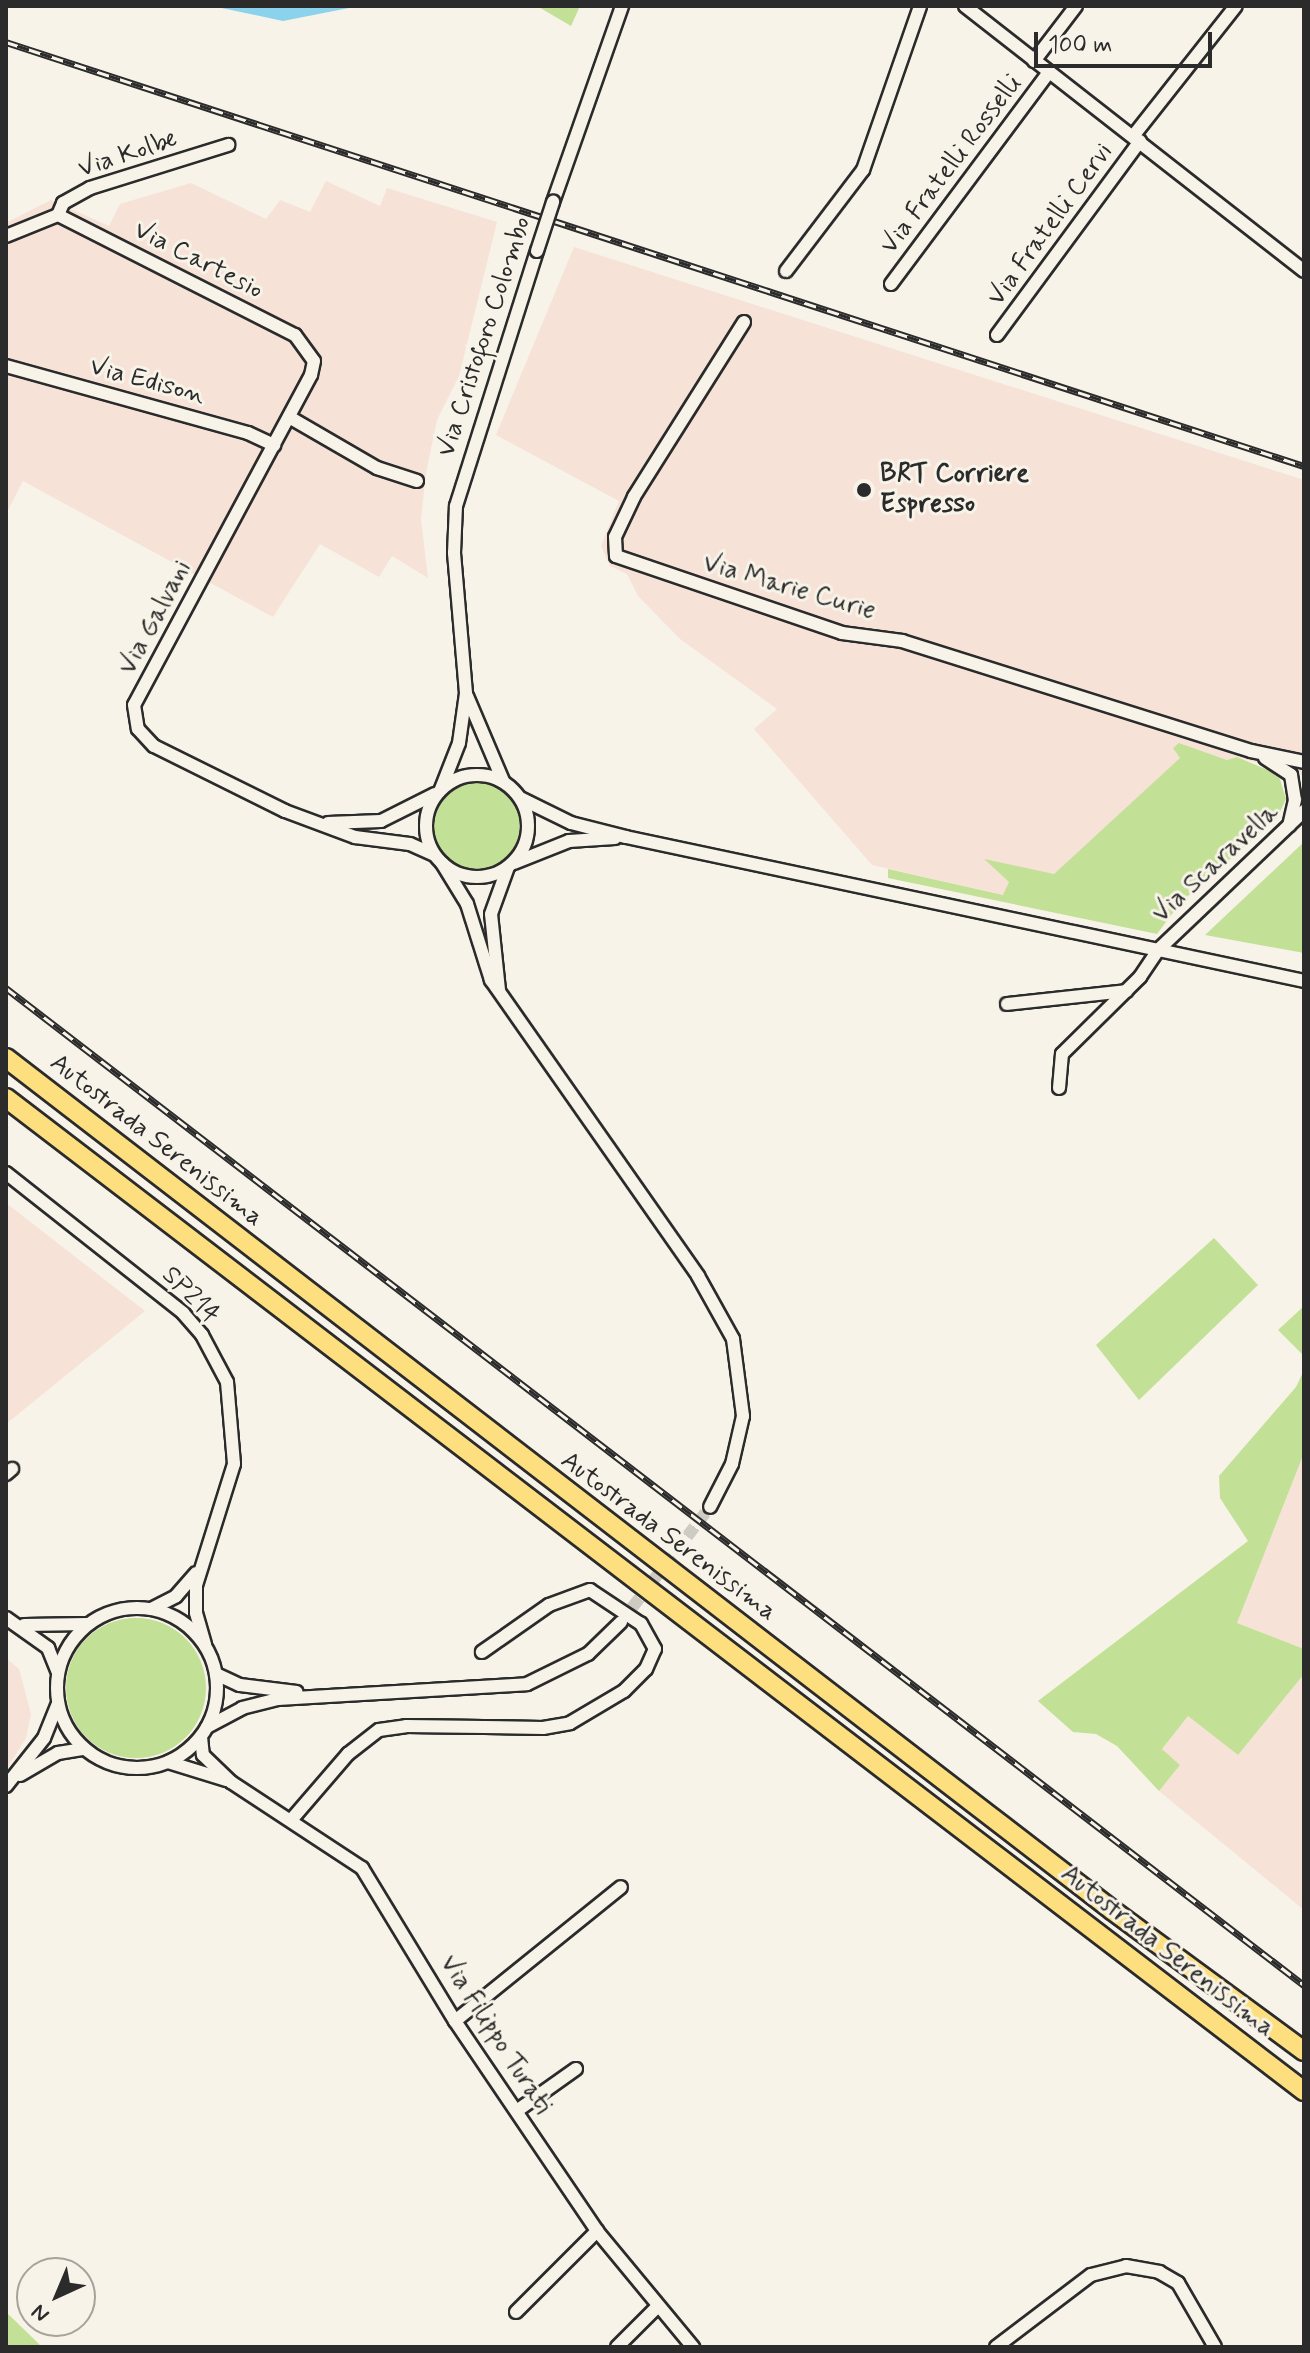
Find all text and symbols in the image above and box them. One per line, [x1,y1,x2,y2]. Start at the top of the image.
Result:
scale bar [1038,16,1216,66]
text: 100 m [1048,30,1112,61]
street label: Via Fratelli Rosselli [875,70,1029,260]
street label: Via Kolbe [74,124,182,186]
street label: Via Fratelli Cervi [982,139,1120,311]
street label: Via Cristoforo Colombo [431,213,539,461]
street label: Via Cartesio [129,216,267,306]
street label: Via Edison [86,352,208,412]
place label: BRT Corriere Espresso [880,459,1029,520]
marker: BRT Corriere Espresso [855,481,873,499]
street label: Via Marie Curie [701,549,877,627]
street label: Via Galvani [114,557,198,679]
street label: Via Scaravella [1149,800,1283,928]
street label: Autostrada Serenissima [40,1045,272,1237]
street label: SP214 [155,1261,225,1331]
street label: Autostrada Serenissima [550,1443,786,1631]
street label: Autostrada Serenissima [1051,1856,1283,2048]
street label: Via Filippo Turati [433,1951,557,2119]
north arrow [16,2257,96,2337]
text: N [26,2298,56,2328]

